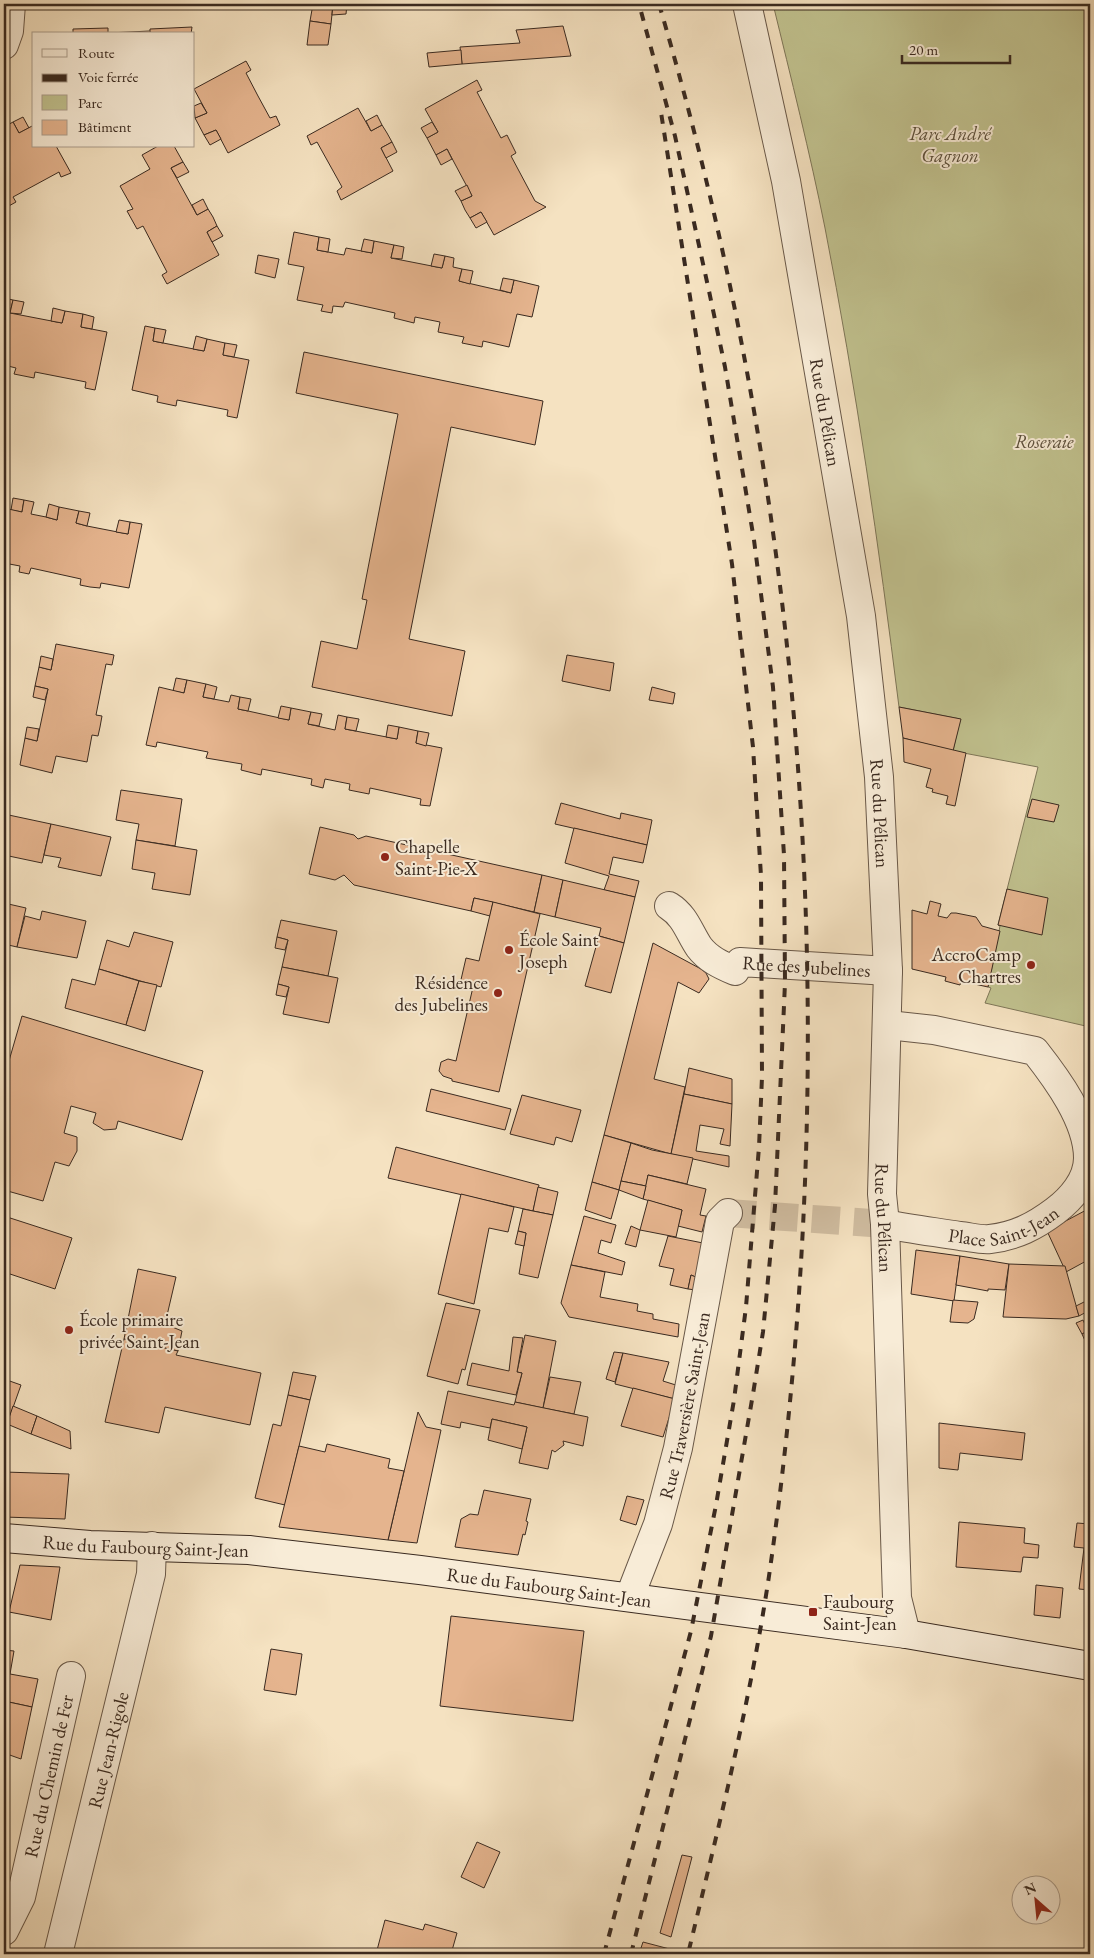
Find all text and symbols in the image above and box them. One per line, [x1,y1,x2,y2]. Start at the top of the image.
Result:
legend [32,32,195,148]
scale bar [902,32,1009,64]
text: 20 m [909,40,938,59]
text: Route [78,43,115,62]
text: Voie ferrée [78,67,138,86]
text: Parc [78,93,103,112]
text: Bâtiment [78,117,132,136]
park label: Parc André Gagnon [909,121,992,168]
street label: Rue du Pélican [804,356,847,469]
park label: Roseraie [1014,429,1074,454]
street label: Rue du Pélican [864,757,895,869]
place label: Chapelle Saint-Pie-X [395,834,478,881]
marker: Chapelle Saint-Pie-X [379,851,391,863]
place label: École Saint Joseph [517,927,599,974]
place label: AccroCamp Chartres [931,942,1021,989]
marker: École Saint Joseph [503,944,515,956]
street label: Rue des Jubelines [742,950,871,983]
marker: AccroCamp Chartres [1025,959,1037,971]
place label: Résidence des Jubelines [395,970,488,1017]
marker: Résidence des Jubelines [492,987,504,999]
street label: Rue du Pélican [869,1163,899,1273]
street label: Place Saint-Jean [947,1200,1064,1252]
place label: École primaire privée Saint-Jean [79,1307,200,1354]
street label: Rue Traversière Saint-Jean [653,1310,716,1502]
marker: École primaire privée Saint-Jean [63,1324,75,1336]
street label: Rue du Faubourg Saint-Jean [42,1529,249,1563]
street label: Rue du Faubourg Saint-Jean [445,1562,653,1613]
place label: Faubourg Saint-Jean [823,1589,897,1636]
marker: Faubourg Saint-Jean [807,1606,819,1618]
street label: Rue Jean-Rigole [82,1689,135,1811]
street label: Rue du Chemin de Fer [18,1692,80,1860]
north arrow [1012,1876,1062,1926]
text: N [1021,1878,1040,1899]

